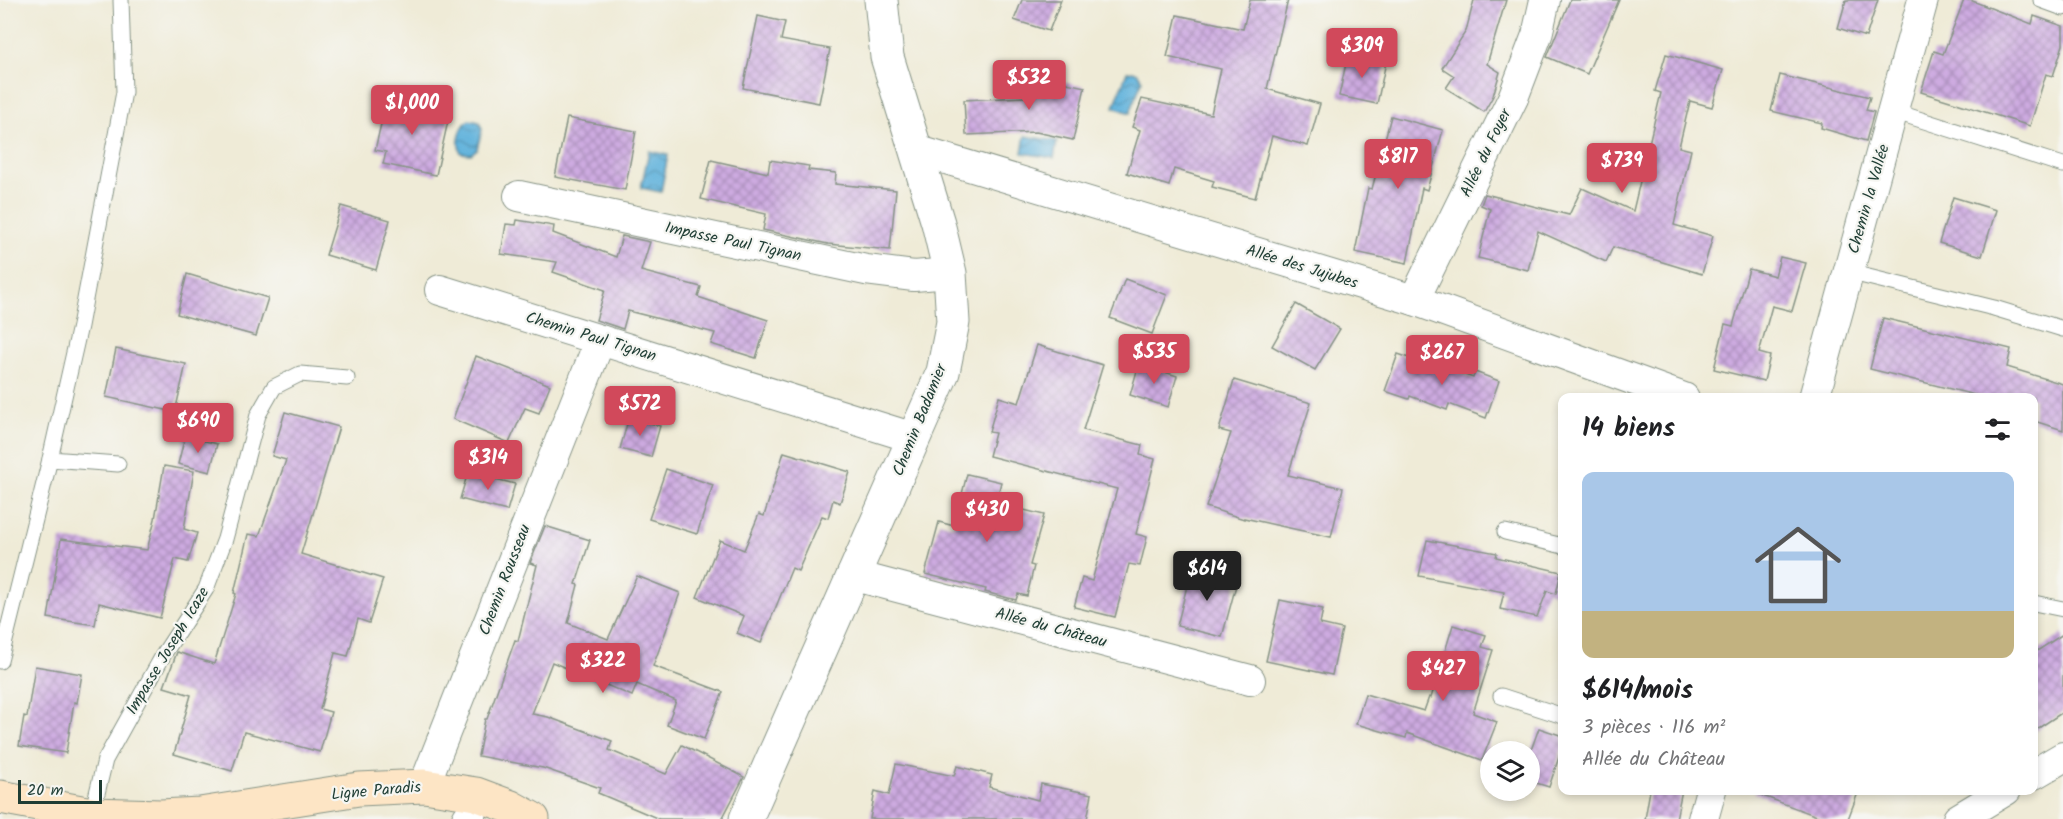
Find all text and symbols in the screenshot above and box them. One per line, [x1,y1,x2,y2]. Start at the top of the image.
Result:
pin: $309 [1326,28,1398,79]
text: $309 [1340,31,1384,63]
pin: $532 [993,60,1065,111]
text: $532 [1007,63,1051,95]
pin: $1,000 [363,85,461,136]
text: $1,000 [385,88,439,120]
street label: Allée du Foyer [1454,103,1519,202]
pin: $817 [1362,139,1434,190]
street label: Chemin la Vallée [1841,141,1897,257]
text: $817 [1378,142,1418,174]
pin: $739 [1586,143,1658,194]
text: $739 [1601,146,1643,178]
street label: Impasse Paul Tignan [662,215,804,269]
street label: Allée des Jujubes [1243,238,1361,296]
street label: Chemin Paul Tignan [523,305,659,369]
pin: $535 [1118,334,1190,385]
pin: $267 [1406,335,1478,386]
text: $535 [1132,337,1176,369]
text: $267 [1420,338,1464,370]
street label: Chemin Badamier [886,359,955,480]
pin: $572 [604,386,676,437]
text: $572 [618,389,662,421]
pin: $690 [162,403,234,454]
text: $690 [176,406,220,438]
text: 14 biens [1582,408,1675,450]
icon: filters [1981,413,2014,446]
pin: $314 [452,440,524,491]
text: $314 [468,443,508,475]
pin: $430 [951,492,1023,543]
text: $430 [965,495,1009,527]
icon: home [1744,511,1852,619]
street label: Chemin Rousseau [472,521,538,639]
pin: $614 [1171,551,1243,602]
text: $614 [1187,554,1227,586]
street label: Impasse Joseph Icaze [120,582,216,720]
street label: Allée du Château [992,601,1110,655]
pin: $322 [567,643,639,694]
text: $322 [580,646,626,678]
pin: $427 [1407,651,1479,702]
text: $427 [1421,654,1465,686]
text: $614/mois [1582,670,1693,712]
text: 3 pièces · 116 m² [1582,712,1726,744]
map controls [1480,741,1540,801]
button: layers [1480,741,1540,801]
text: Allée du Château [1582,744,1725,776]
street label: Ligne Paradis [330,775,422,807]
scale bar [18,777,102,804]
text: 20 m [27,778,63,803]

